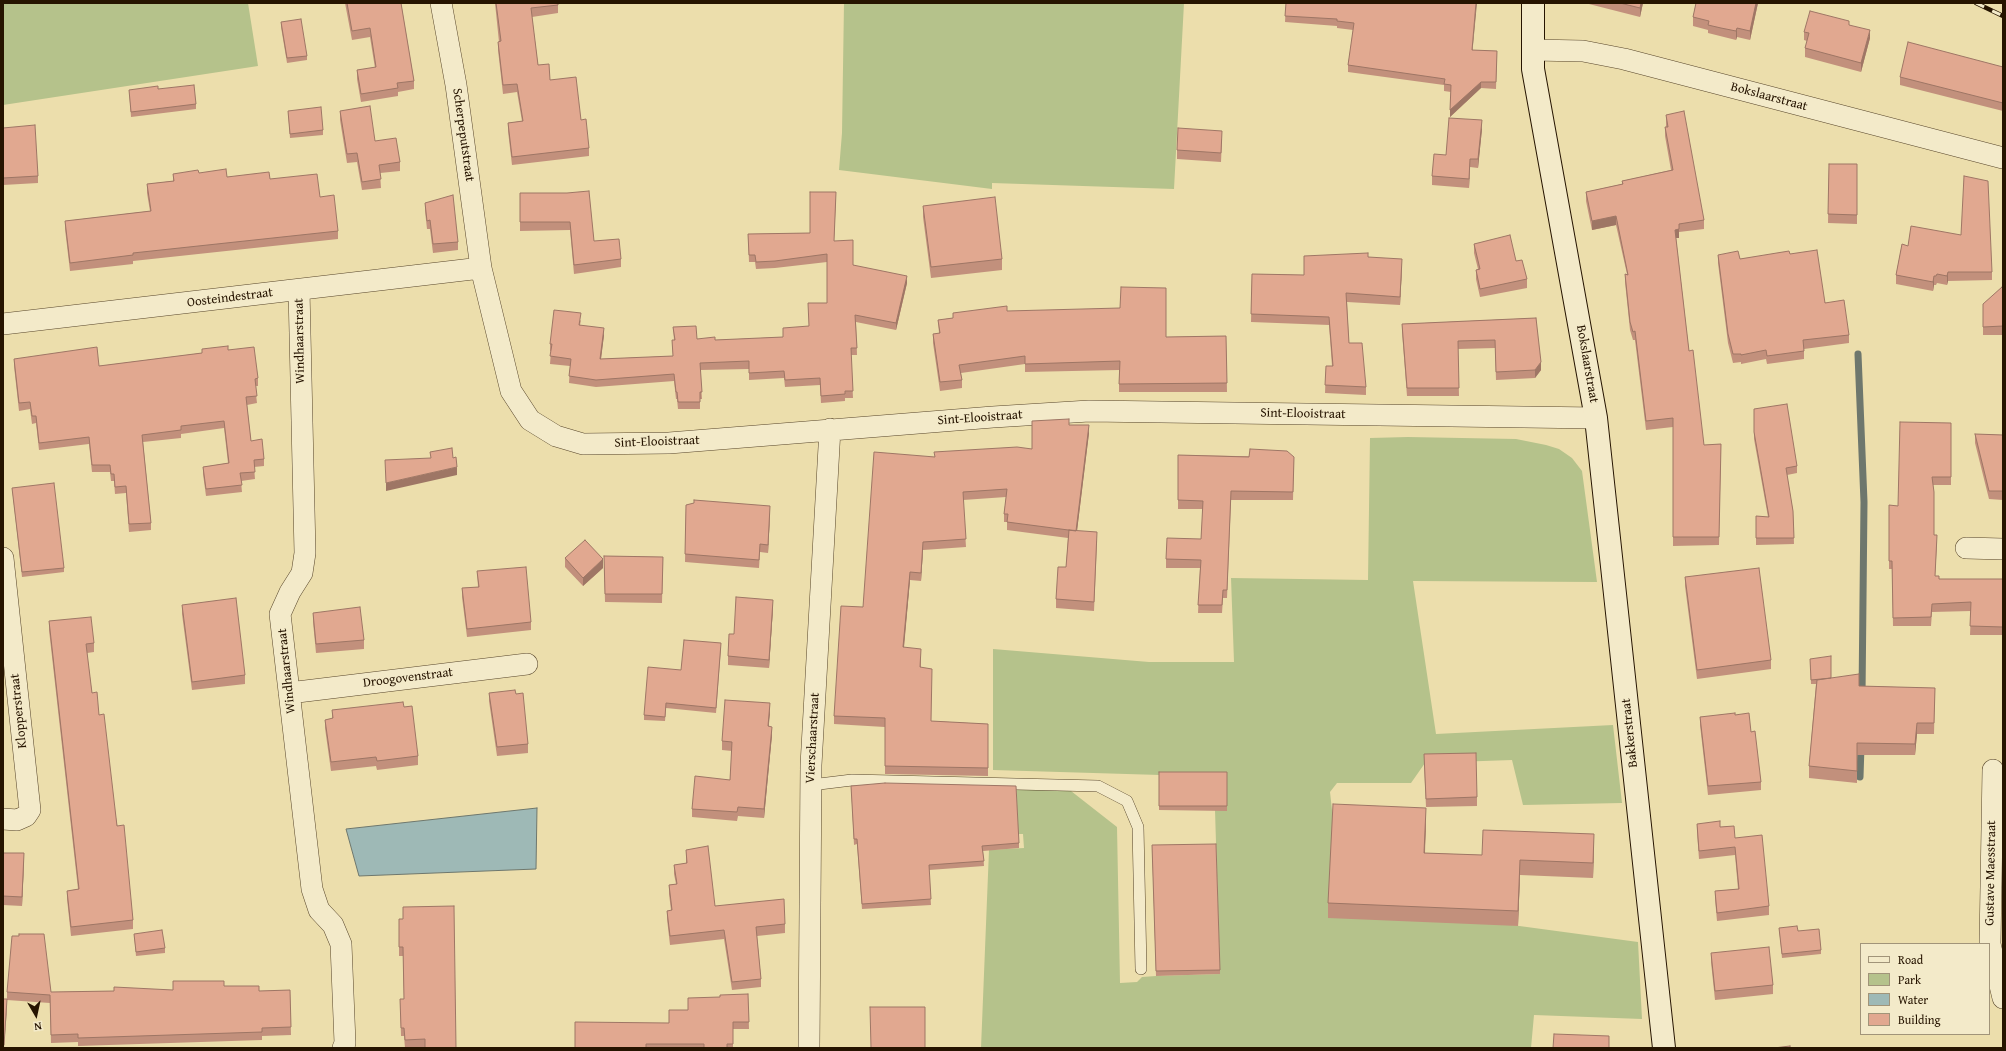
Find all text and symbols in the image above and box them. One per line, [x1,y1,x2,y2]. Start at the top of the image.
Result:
street label: Bokslaarstraat [1729,79,1809,115]
street label: Scherpeputstraat [449,87,477,183]
street label: Oosteindestraat [186,285,274,311]
street label: Windhaarstraat [291,298,309,384]
street label: Bokslaarstraat [1572,324,1602,404]
street label: Sint-Elooistraat [1260,405,1346,423]
street label: Sint-Elooistraat [937,407,1023,429]
street label: Sint-Elooistraat [614,433,700,451]
street label: Windhaarstraat [275,628,299,714]
street label: Droogovenstraat [362,665,454,691]
street label: Klopperstraat [7,673,31,749]
street label: Vierschaarstraat [803,692,823,784]
street label: Bakkerstraat [1619,697,1641,769]
street label: Gustave Maesstraat [1982,820,2000,926]
legend [1860,943,1990,1035]
text: Road [1898,951,1923,968]
text: Park [1898,971,1921,988]
text: Water [1898,991,1928,1008]
north arrow [16,995,56,1035]
text: Building [1898,1011,1941,1028]
text: N [33,1018,43,1035]

